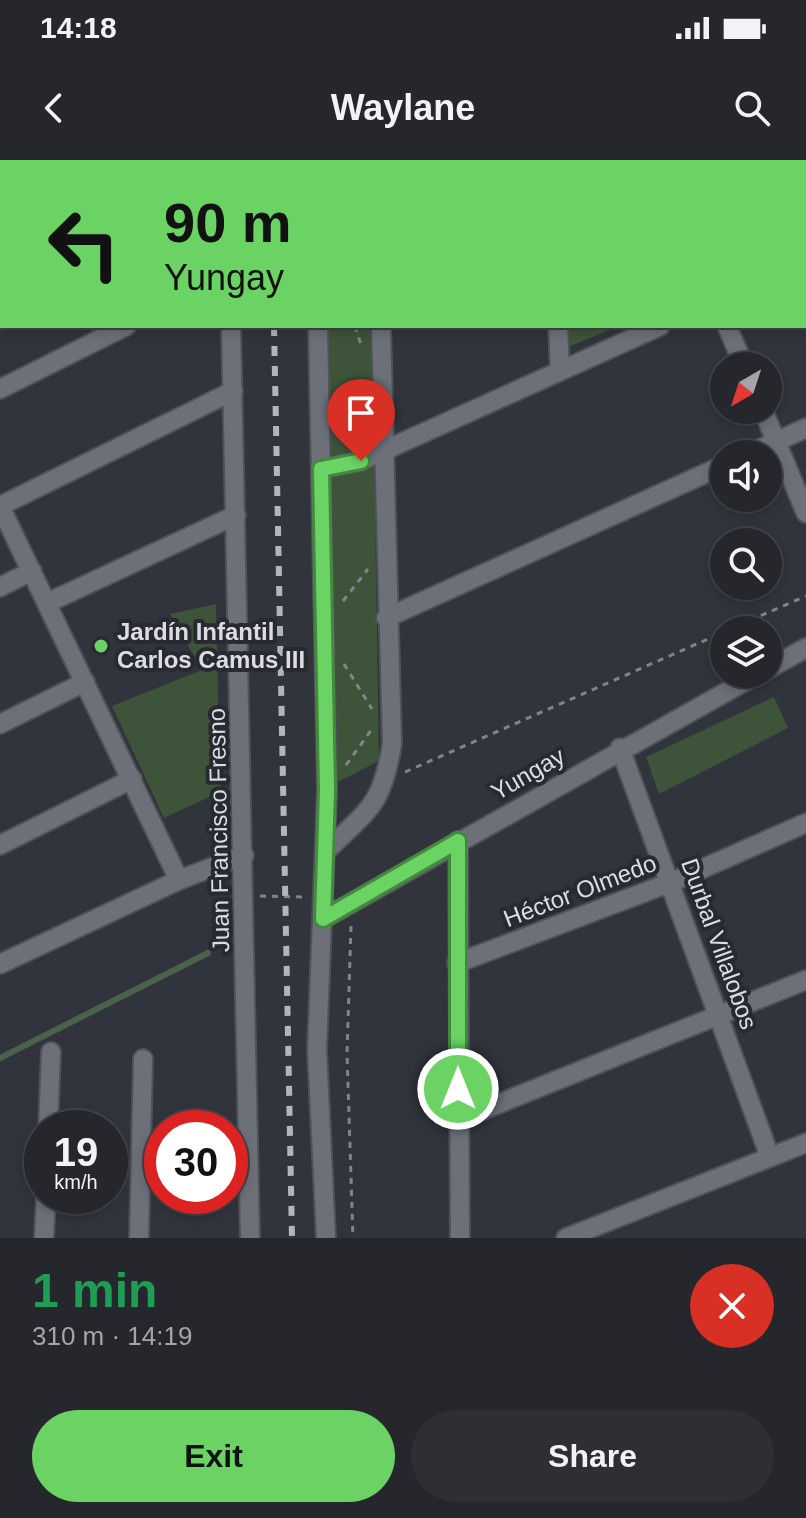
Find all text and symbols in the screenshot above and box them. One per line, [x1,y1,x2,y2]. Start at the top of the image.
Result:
text: 14:18 [40,11,117,44]
icon: back [32,86,76,130]
icon: search [730,86,774,130]
text: Waylane [331,87,475,128]
text: 90 m [164,191,292,254]
icon: left [32,192,136,296]
text: Yungay [164,257,284,298]
north arrow [710,352,782,424]
map controls [710,352,782,688]
pin [327,379,395,461]
icon: arrive [339,391,383,435]
button: sound [710,440,782,512]
button: search [710,528,782,600]
button: layers [710,616,782,688]
place label: Jardín Infantil Carlos Camus III [117,618,305,673]
marker: Jardín Infantil Carlos Camus III [92,637,110,655]
street label: Juan Francisco Fresno [203,708,234,952]
street label: Yungay [486,742,569,805]
street label: Héctor Olmedo [500,849,660,932]
street label: Durbal Villalobos [676,855,763,1033]
position arrow [416,1047,500,1131]
speed limit sign: 30 [144,1110,248,1214]
text: 19 [54,1130,98,1174]
text: km/h [54,1171,98,1193]
text: 1 min [32,1264,157,1317]
button: close [690,1264,774,1348]
text: 310 m · 14:19 [32,1321,192,1351]
button: Exit [32,1410,395,1502]
button: Share [411,1410,774,1502]

